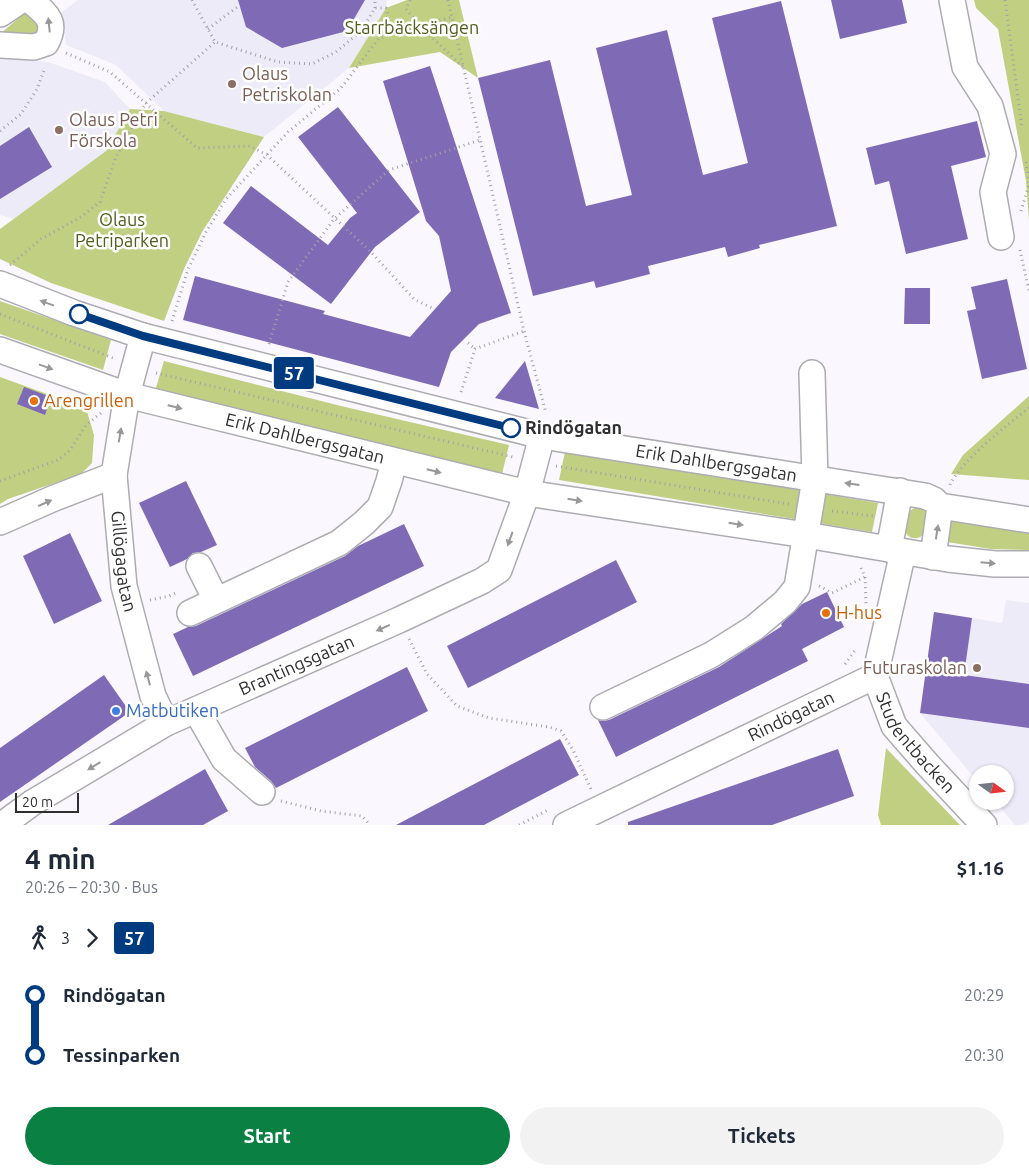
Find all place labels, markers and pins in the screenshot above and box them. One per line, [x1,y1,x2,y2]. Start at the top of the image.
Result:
place label: Olaus Petriskolan [242,63,332,104]
marker: Olaus Petriskolan [226,78,238,90]
place label: Olaus Petri Förskola [69,109,158,150]
marker: Olaus Petri Förskola [53,124,65,136]
unlabelled marker [69,304,89,324]
place label: Arengrillen [44,390,134,410]
marker: Arengrillen [28,395,40,407]
place label: Rindögatan [525,417,622,437]
marker: Rindögatan [501,418,521,438]
place label: H-hus [836,602,882,622]
marker: H-hus [820,607,832,619]
place label: Futuraskolan [863,657,967,677]
marker: Futuraskolan [971,662,983,674]
place label: Matbutiken [126,700,219,720]
marker: Matbutiken [110,705,122,717]

